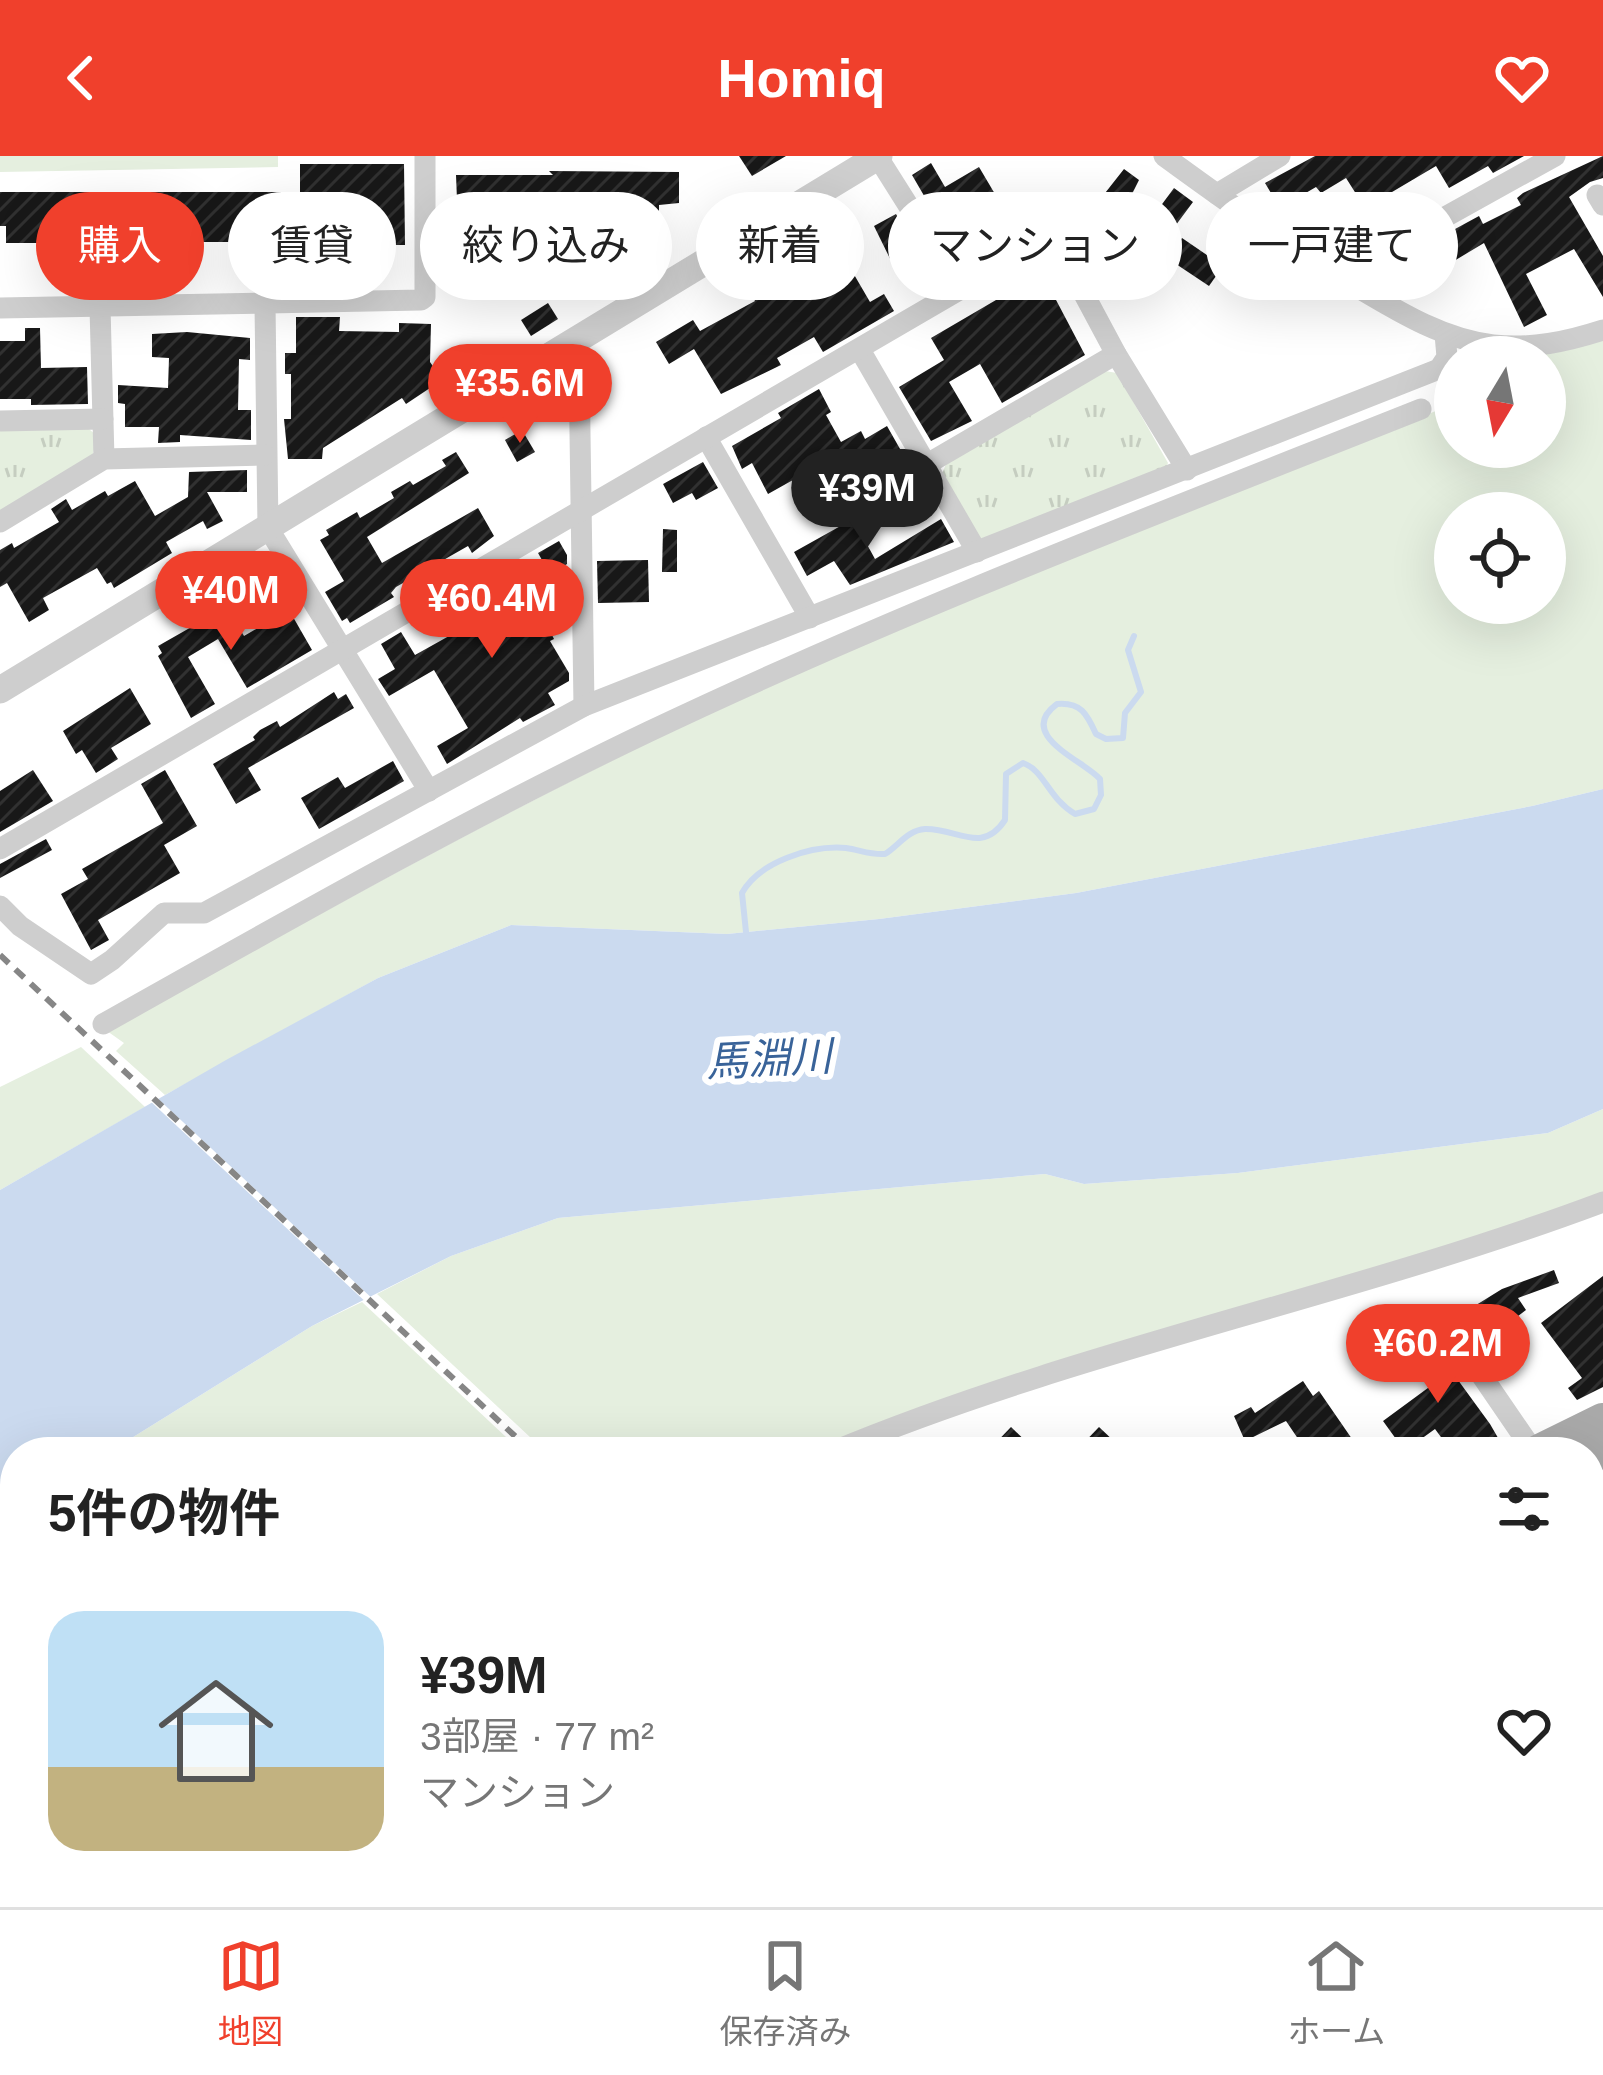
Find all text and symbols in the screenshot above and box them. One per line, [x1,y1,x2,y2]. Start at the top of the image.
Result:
icon: back [48,45,114,111]
icon: heart [1489,45,1555,111]
text: Homiq [718,48,886,108]
chip: 購入 [36,192,204,300]
chip: 賃貸 [228,192,396,300]
chip: 絞り込み [420,192,672,300]
chip: 新着 [696,192,864,300]
chip: マンション [888,192,1182,300]
chip: 一戸建て [1206,192,1458,300]
north arrow [1434,336,1566,468]
map controls [1434,336,1566,624]
pin: ¥35.6M [422,344,618,446]
text: ¥35.6M [455,361,585,404]
pin: ¥39M [796,449,938,551]
text: ¥39M [818,466,916,509]
button: locate [1434,492,1566,624]
pin: ¥40M [160,551,302,653]
pin: ¥60.4M [394,559,590,661]
text: ¥40M [182,568,280,611]
text: ¥60.4M [427,576,557,619]
water label: 馬淵川 [705,1032,837,1086]
pin: ¥60.2M [1340,1304,1536,1406]
text: ¥60.2M [1373,1321,1503,1364]
icon: filters [1491,1476,1557,1542]
text: 5件の物件 [48,1485,280,1542]
text: ¥39M [420,1647,548,1704]
icon: home [144,1659,288,1803]
icon: heart [1491,1698,1557,1764]
text: 3部屋 · 77 m² [420,1715,654,1758]
text: マンション [420,1771,615,1814]
tab: 地図 [218,1933,284,2053]
tab: 保存済み [719,1933,851,2053]
tab: ホーム [1287,1933,1385,2053]

